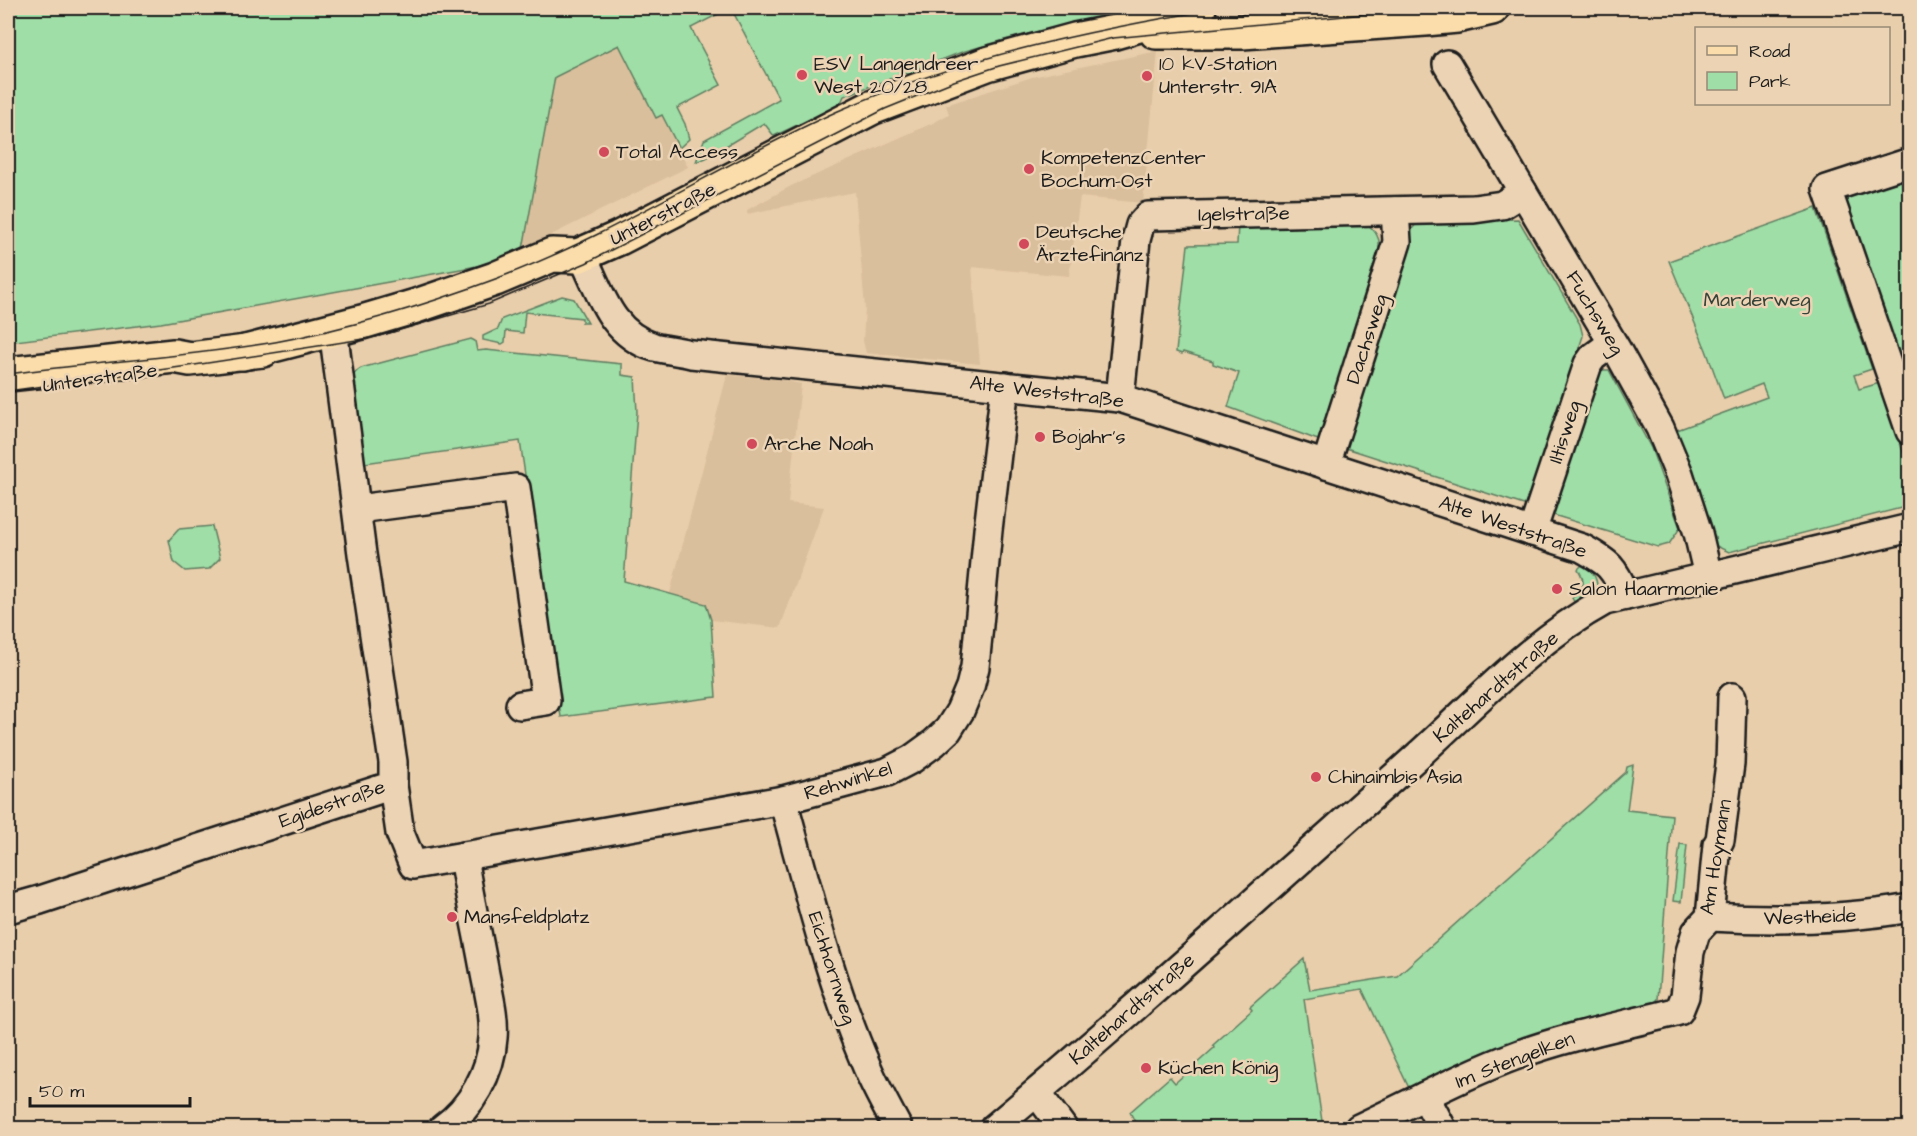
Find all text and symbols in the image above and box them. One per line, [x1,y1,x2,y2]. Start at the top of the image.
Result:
legend [1695,27,1890,105]
text: Road [1749,39,1790,64]
place label: ESV Langendreer West 20/28 [814,50,978,101]
place label: 10 kV-Station Unterstr. 91A [1159,50,1277,101]
marker: ESV Langendreer West 20/28 [795,68,809,82]
marker: 10 kV-Station Unterstr. 91A [1140,69,1154,83]
text: Park [1749,69,1791,94]
place label: Total Access [616,138,738,166]
place label: KompetenzCenter Bochum-Ost [1041,144,1206,195]
marker: Total Access [597,145,611,159]
marker: KompetenzCenter Bochum-Ost [1022,162,1036,176]
street label: Unterstraße [605,175,721,253]
street label: Igelstraße [1198,199,1290,230]
place label: Deutsche Ärztefinanz [1036,218,1144,269]
marker: Deutsche Ärztefinanz [1017,237,1031,251]
street label: Fuchsweg [1558,266,1631,361]
park label: Marderweg [1703,286,1811,315]
street label: Dachsweg [1339,290,1396,388]
street label: Unterstraße [41,356,159,400]
street label: Alte Weststraße [968,369,1126,415]
street label: Iltisweg [1542,397,1589,467]
place label: Bojahr’s [1052,423,1125,451]
place label: Arche Noah [764,430,873,458]
marker: Bojahr’s [1033,430,1047,444]
marker: Arche Noah [745,437,759,451]
street label: Alte Weststraße [1435,489,1591,566]
place label: Salon Haarmonie [1569,575,1719,603]
marker: Salon Haarmonie [1550,582,1564,596]
street label: Kaltehardtstraße [1427,624,1565,749]
street label: Rehwinkel [801,754,895,808]
place label: Chinaimbis Asia [1328,763,1462,791]
marker: Chinaimbis Asia [1309,770,1323,784]
street label: Egidestraße [275,773,389,836]
street label: Am Hoymann [1693,797,1740,917]
street label: Westheide [1763,901,1857,933]
place label: Mansfeldplatz [464,903,589,931]
street label: Eichhornweg [800,908,863,1028]
marker: Mansfeldplatz [445,910,459,924]
street label: Kaltehardtstraße [1063,946,1201,1071]
street label: Im Stengelken [1451,1024,1579,1097]
place label: Küchen König [1158,1054,1278,1083]
marker: Küchen König [1139,1061,1153,1075]
scale bar [30,1070,190,1108]
text: 50 m [39,1079,84,1104]

